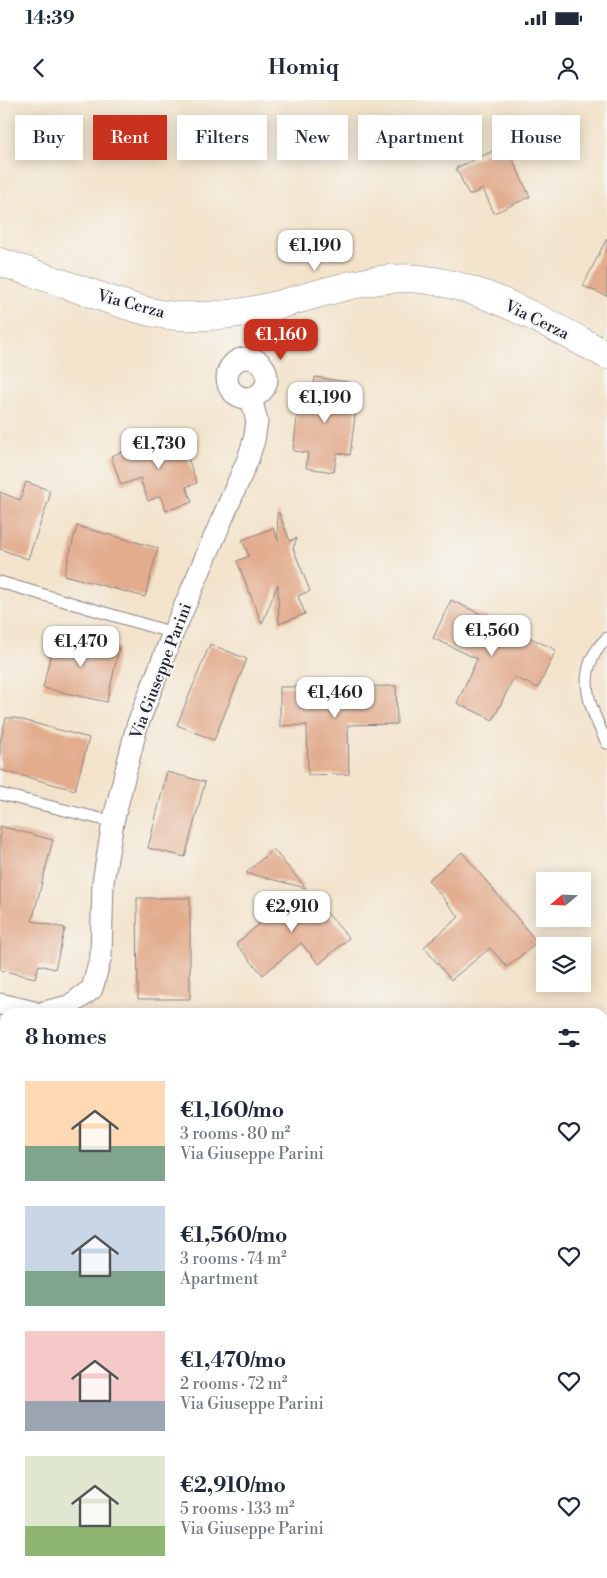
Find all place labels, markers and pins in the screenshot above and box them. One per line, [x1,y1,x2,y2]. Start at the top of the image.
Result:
pin: €1,190 [274,230,356,272]
pin: €1,160 [240,318,322,361]
pin: €1,190 [284,382,366,424]
pin: €1,730 [118,428,200,470]
pin: €1,560 [451,614,533,657]
pin: €1,470 [40,626,122,668]
pin: €1,460 [294,676,376,719]
pin: €2,910 [251,890,333,933]

